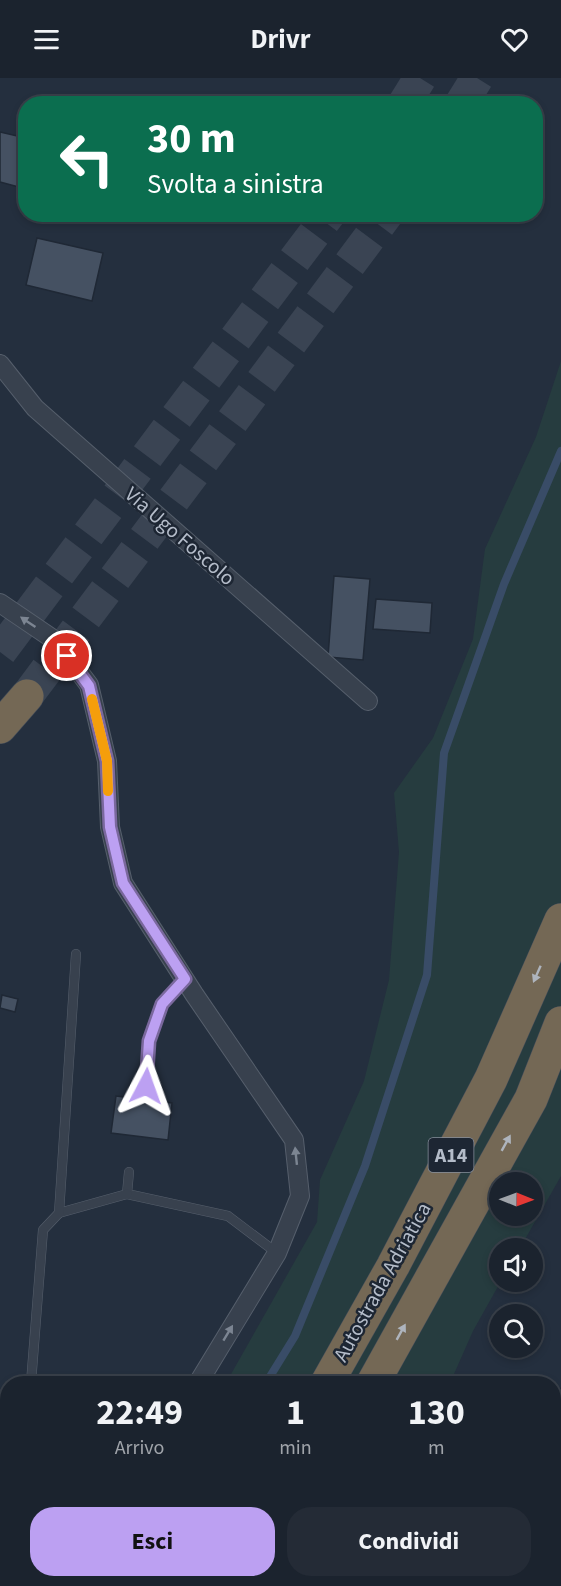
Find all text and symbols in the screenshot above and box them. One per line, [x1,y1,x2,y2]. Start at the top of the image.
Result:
text: Drivr [250,20,311,59]
icon: menu [30,23,63,56]
icon: heart [498,23,531,56]
text: 30 m [147,109,236,169]
icon: left [48,120,126,198]
text: Svolta a sinistra [147,165,324,204]
street label: Via Ugo Foscolo [118,480,242,592]
one-way arrow [21,616,37,628]
pin [41,630,92,681]
icon: arrive [50,639,83,672]
one-way arrow [532,965,542,983]
position arrow [114,1054,178,1118]
one-way arrow [501,1134,511,1151]
road number: A14 [428,1138,474,1172]
one-way arrow [291,1147,300,1166]
north arrow [489,1172,543,1226]
map controls [489,1172,543,1358]
street label: Autostrada Adriatica [326,1197,438,1367]
button: sound [489,1238,543,1292]
button: search [489,1304,543,1358]
one-way arrow [396,1323,406,1340]
one-way arrow [223,1324,233,1341]
text: 22:49 [96,1387,183,1438]
text: 1 [286,1387,305,1438]
text: 130 [408,1387,465,1438]
text: Arrivo [115,1434,164,1462]
text: min [279,1434,312,1462]
text: m [428,1434,445,1462]
button: Esci [30,1507,275,1576]
button: Condividi [287,1507,531,1576]

